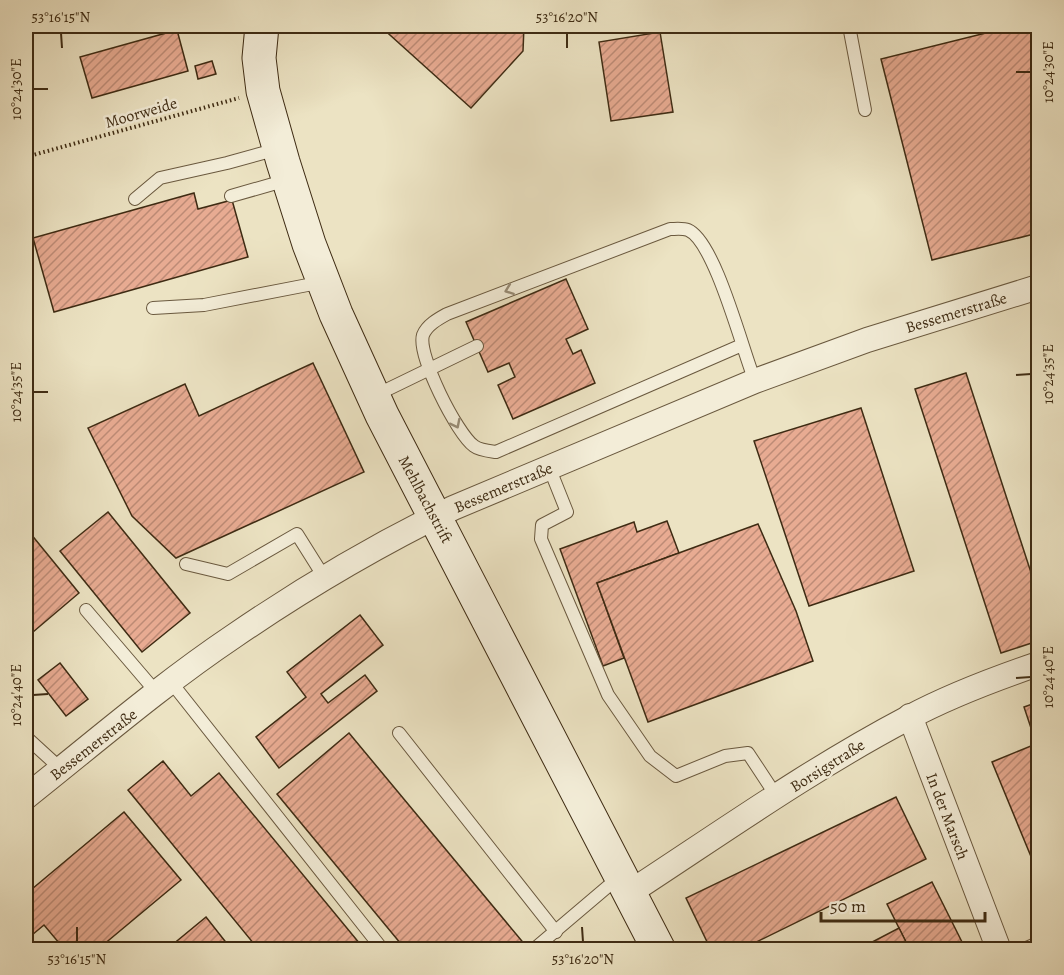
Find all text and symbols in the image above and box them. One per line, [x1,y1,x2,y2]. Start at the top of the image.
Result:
text: 53°16'15"N [32,7,91,27]
text: 53°16'20"N [536,7,598,27]
text: 10°24'30"E [1038,41,1058,103]
text: 10°24'30"E [6,58,26,120]
street label: Moorweide [103,92,180,134]
one-way arrow [504,282,515,295]
street label: Bessemerstraße [903,287,1010,339]
text: 10°24'35"E [1038,344,1058,404]
text: 10°24'35"E [6,362,26,422]
one-way arrow [449,417,460,428]
street label: Mehlbachstrift [393,452,457,547]
street label: Bessemerstraße [451,457,556,519]
text: 10°24'40"E [1038,646,1058,708]
text: 10°24'40"E [6,664,26,726]
street label: Bessemerstraße [45,704,142,786]
street label: Borsigstraße [786,734,869,797]
street label: In der Marsch [920,770,974,863]
scale bar [821,885,984,923]
text: 50 m [830,894,866,918]
text: 53°16'15"N [48,949,107,969]
text: 53°16'20"N [552,949,614,969]

